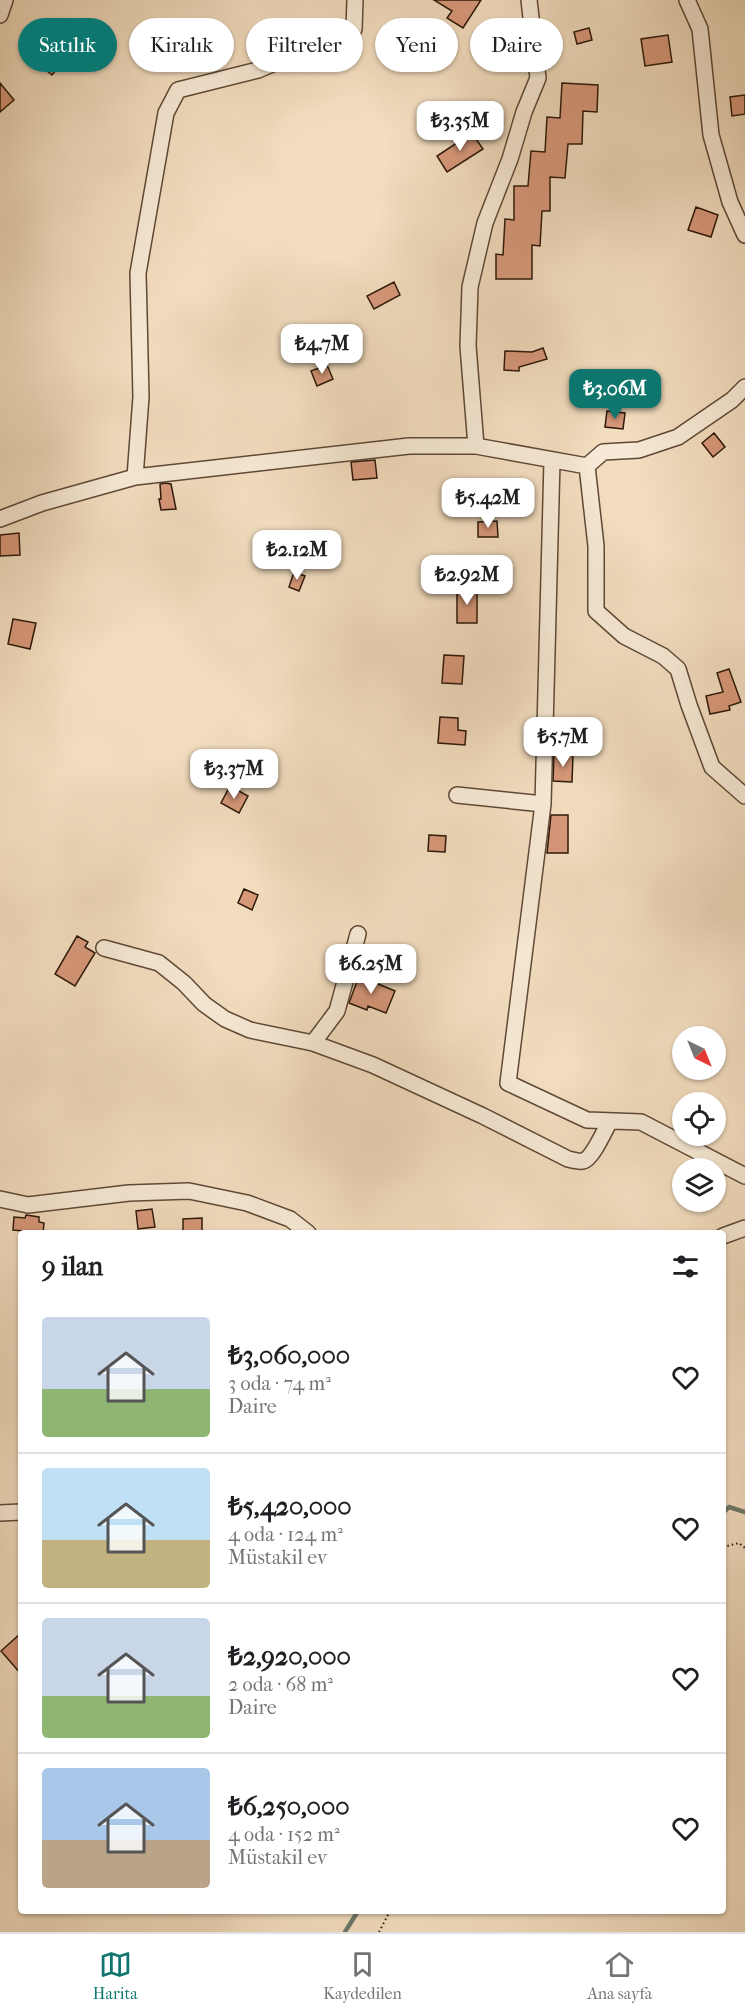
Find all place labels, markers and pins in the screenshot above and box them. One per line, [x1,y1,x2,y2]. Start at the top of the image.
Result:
pin: ₺3.35M [411,101,509,152]
pin: ₺4.7M [280,324,364,375]
pin: ₺3.06M [566,369,664,420]
pin: ₺5.42M [439,478,537,529]
pin: ₺2.12M [248,530,346,581]
pin: ₺2.92M [418,555,516,606]
pin: ₺5.7M [521,717,605,768]
pin: ₺3.37M [185,749,283,800]
pin: ₺6.25M [322,944,420,995]

